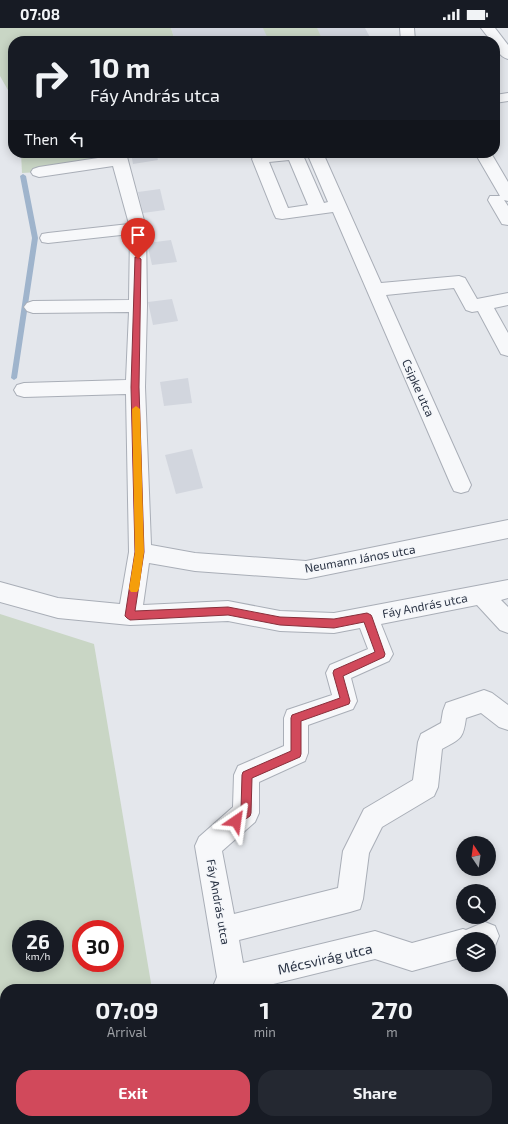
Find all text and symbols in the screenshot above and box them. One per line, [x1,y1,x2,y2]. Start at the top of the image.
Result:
text: 07:08 [20,5,60,23]
text: 10 m [90,50,150,84]
icon: right [24,52,76,104]
text: Fáy András utca [90,84,220,106]
icon: left [66,128,88,150]
text: Then [24,130,58,148]
pin [121,218,155,259]
icon: arrive [127,224,149,246]
street label: Csipke utca [400,357,438,419]
street label: Neumann János utca [303,541,416,575]
street label: Fáy András utca [381,590,469,620]
position arrow [215,800,257,842]
north arrow [456,836,496,876]
map controls [456,836,496,972]
street label: Fáy András utca [205,858,233,946]
button: search [456,884,496,924]
speed limit sign: 30 [72,920,124,972]
text: 26 [26,929,50,953]
button: layers [456,932,496,972]
street label: Mécsvirág utca [276,939,374,978]
text: km/h [26,950,50,962]
text: 07:09 [95,995,158,1024]
text: 1 [260,995,270,1024]
text: 270 [371,995,413,1024]
text: Arrival [107,1024,147,1040]
text: min [254,1024,276,1040]
text: m [386,1024,398,1040]
button: Exit [16,1070,250,1116]
button: Share [258,1070,492,1116]

